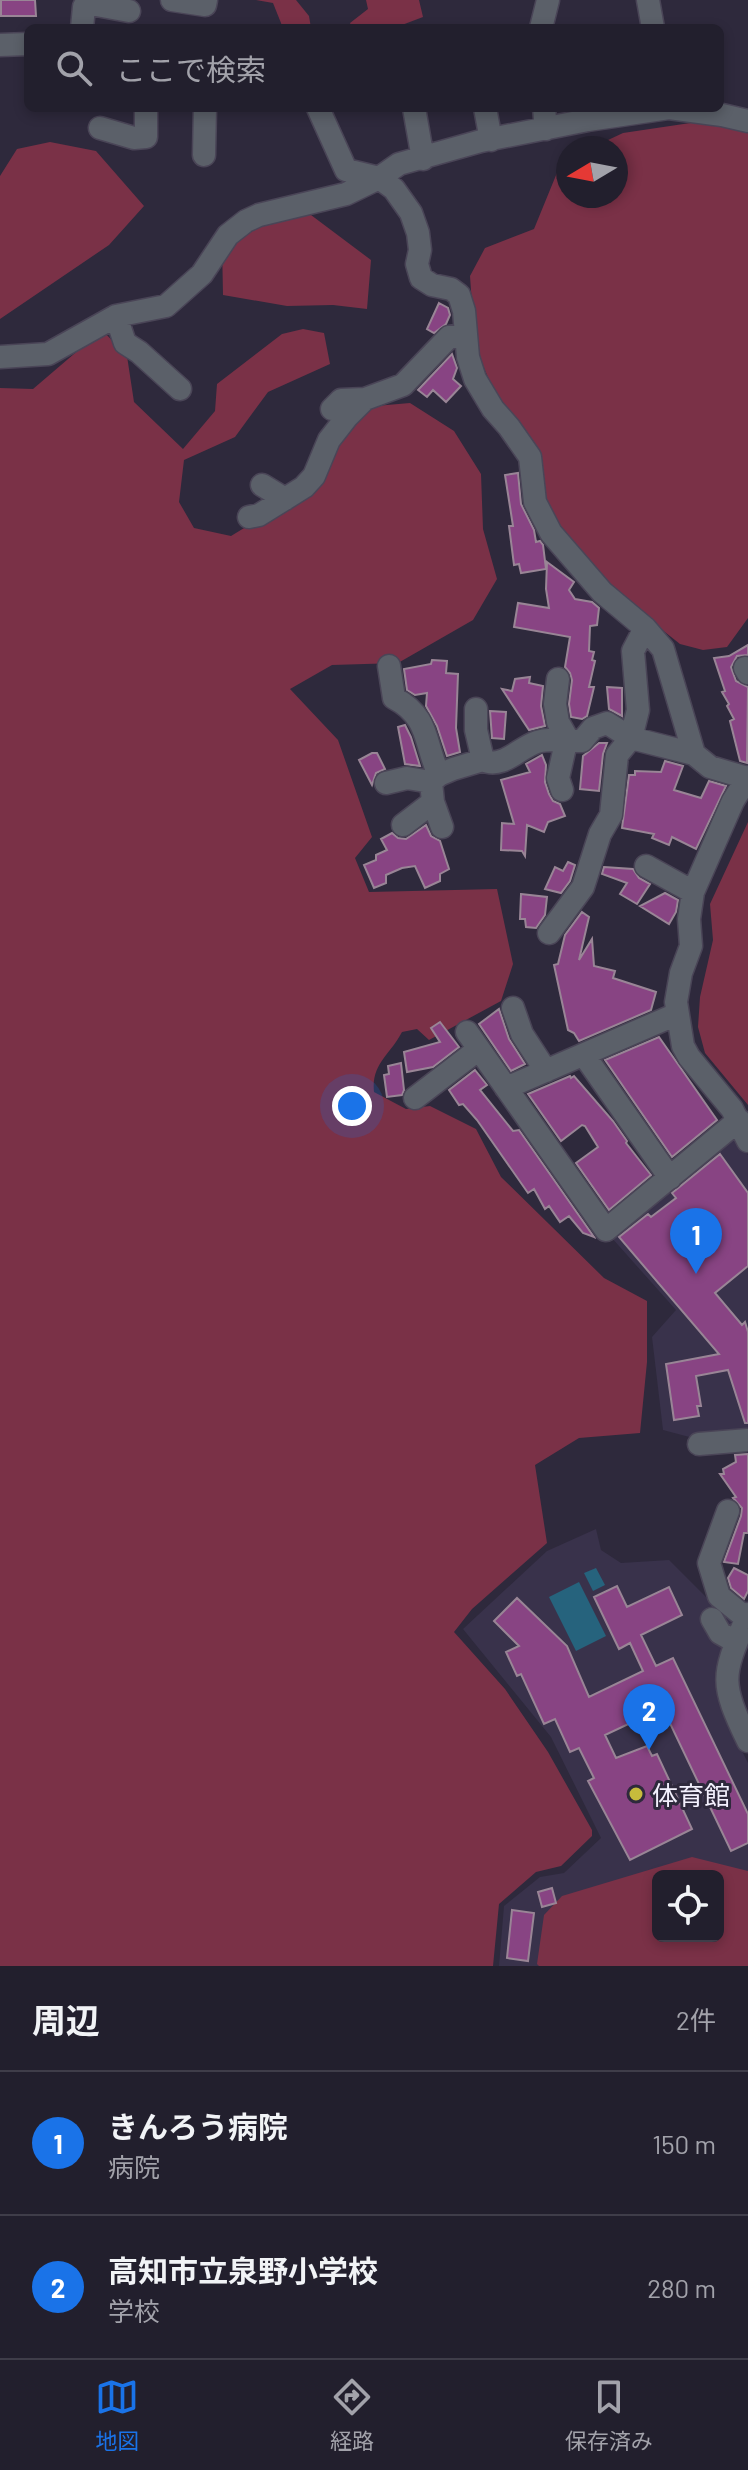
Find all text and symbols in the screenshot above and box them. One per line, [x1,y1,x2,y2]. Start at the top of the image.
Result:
search box [24,24,724,112]
icon: search [52,46,96,90]
text: ここで検索 [116,51,266,87]
north arrow [556,136,628,208]
your location [332,1086,372,1126]
pin: 1 [670,1208,722,1274]
pin: 2 [623,1684,675,1750]
place label: 体育館 [652,1779,730,1810]
marker: 体育館 [627,1785,645,1803]
map controls [652,1870,724,1942]
button: locate [652,1870,724,1942]
text: 周辺 [32,1999,100,2040]
text: 2件 [676,2004,716,2035]
text: きんろう病院 [108,2108,288,2144]
text: 1 [53,2128,63,2159]
text: 150 m [652,2128,716,2159]
text: 病院 [108,2151,160,2182]
text: 高知市立泉野小学校 [108,2252,378,2288]
text: 2 [51,2272,65,2303]
text: 280 m [647,2272,716,2303]
text: 学校 [108,2295,160,2326]
tab: 地図 [95,2375,139,2455]
tab: 経路 [330,2375,374,2455]
tab: 保存済み [565,2375,653,2455]

